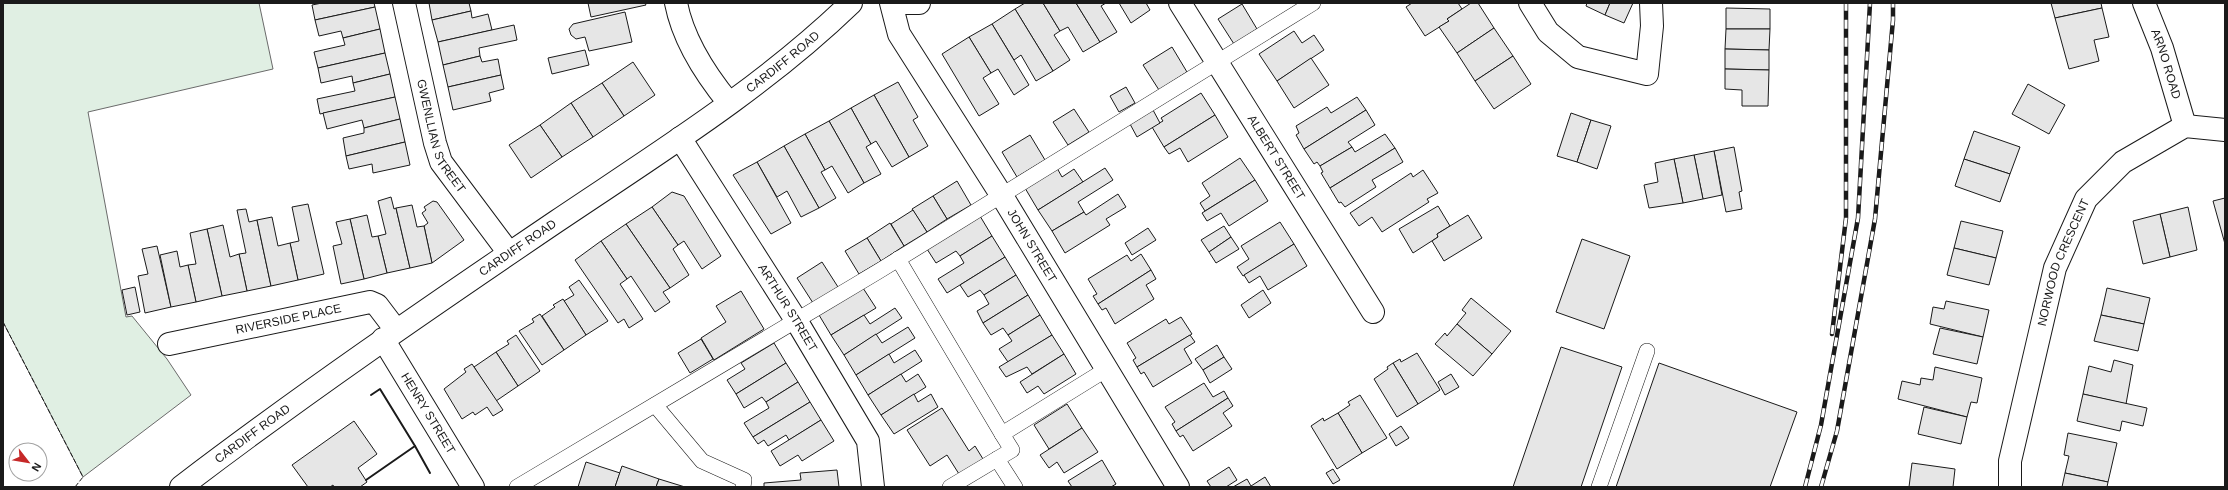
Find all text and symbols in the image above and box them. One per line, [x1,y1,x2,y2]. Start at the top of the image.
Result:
street label: ARNO ROAD [2148,27,2184,101]
street label: CARDIFF ROAD [743,28,823,96]
street label: GWENLLIAN STREET [414,78,469,196]
street label: ALBERT STREET [1245,112,1308,203]
street label: NORWOOD CRESCENT [2035,196,2092,328]
street label: JOHN STREET [1004,206,1060,286]
street label: CARDIFF ROAD [476,216,559,279]
street label: ARTHUR STREET [755,261,820,355]
street label: RIVERSIDE PLACE [234,301,342,337]
street label: HENRY STREET [398,370,459,457]
street label: CARDIFF ROAD [212,401,293,466]
north arrow [8,442,48,482]
text: N [29,461,44,474]

